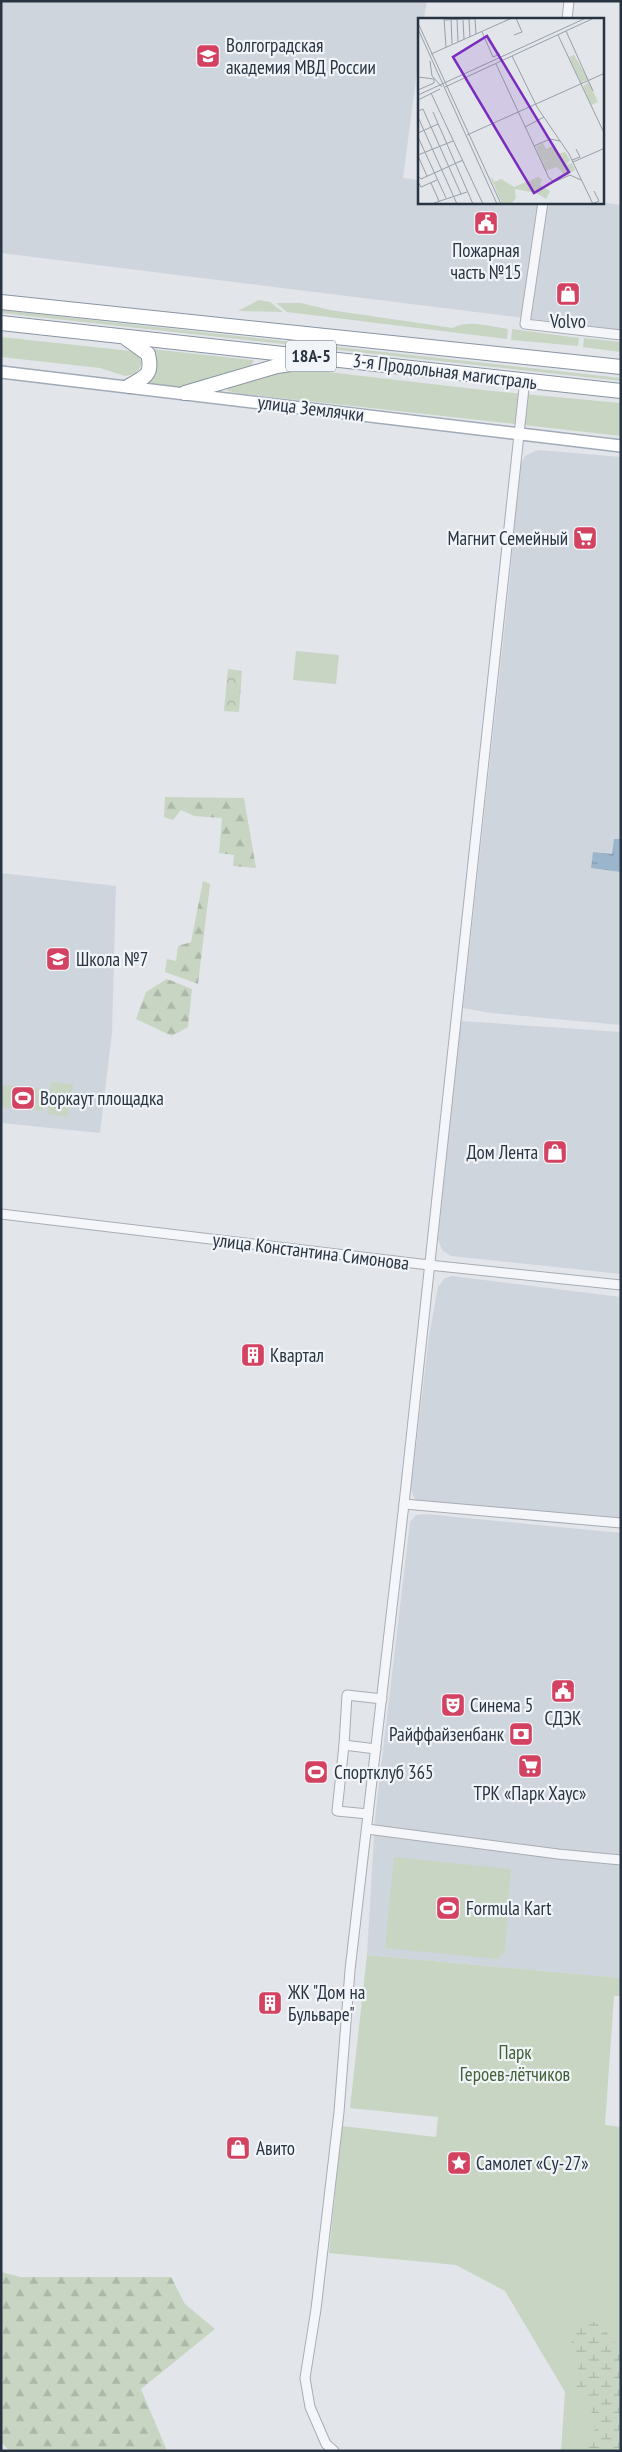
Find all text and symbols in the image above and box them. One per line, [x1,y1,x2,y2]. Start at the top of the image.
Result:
inset map [418,18,604,204]
place label: Волгоградская академия МВД России [226,33,376,79]
school or university icon: Волгоградская академия МВД России [195,43,221,69]
public building icon: Пожарная часть №15 [473,210,499,236]
place label: Пожарная часть №15 [450,238,522,284]
shop icon: Volvo [555,281,581,307]
place label: Volvo [549,309,586,333]
road number: 18А-5 [286,341,336,372]
street label: 3-я Продольная магистраль [351,348,539,394]
street label: улица Землячки [256,390,366,426]
supermarket icon: Магнит Семейный [572,525,598,551]
place label: Магнит Семейный [448,526,568,550]
school or university icon: Школа №7 [45,946,71,972]
place label: Школа №7 [76,947,148,971]
sports icon: Воркаут площадка [10,1085,36,1111]
place label: Воркаут площадка [40,1086,164,1110]
shop icon: Дом Лента [542,1139,568,1165]
place label: Дом Лента [467,1140,538,1164]
street label: улица Константина Симонова [211,1227,411,1275]
building icon: Квартал [240,1342,266,1368]
place label: Квартал [270,1343,324,1367]
public building icon: СДЭК [550,1678,576,1704]
theatre icon: Синема 5 [440,1692,466,1718]
place label: Синема 5 [470,1693,533,1717]
place label: СДЭК [545,1706,581,1730]
bank icon: Райффайзенбанк [508,1721,534,1747]
place label: Райффайзенбанк [389,1722,505,1746]
supermarket icon: ТРК «Парк Хаус» [517,1753,543,1779]
sports icon: Спортклуб 365 [303,1759,329,1785]
place label: Спортклуб 365 [334,1760,434,1784]
place label: ТРК «Парк Хаус» [474,1781,586,1805]
sports icon: Formula Kart [435,1895,461,1921]
place label: Formula Kart [466,1896,552,1920]
place label: ЖК "Дом на Бульваре" [287,1980,365,2026]
building icon: ЖК "Дом на Бульваре" [257,1990,283,2016]
park label: Парк Героев-лётчиков [460,2040,570,2086]
shop icon: Авито [225,2135,251,2161]
place label: Авито [256,2136,295,2160]
place icon: Самолет «Су-27» [446,2150,472,2176]
place label: Самолет «Су-27» [476,2151,589,2175]

